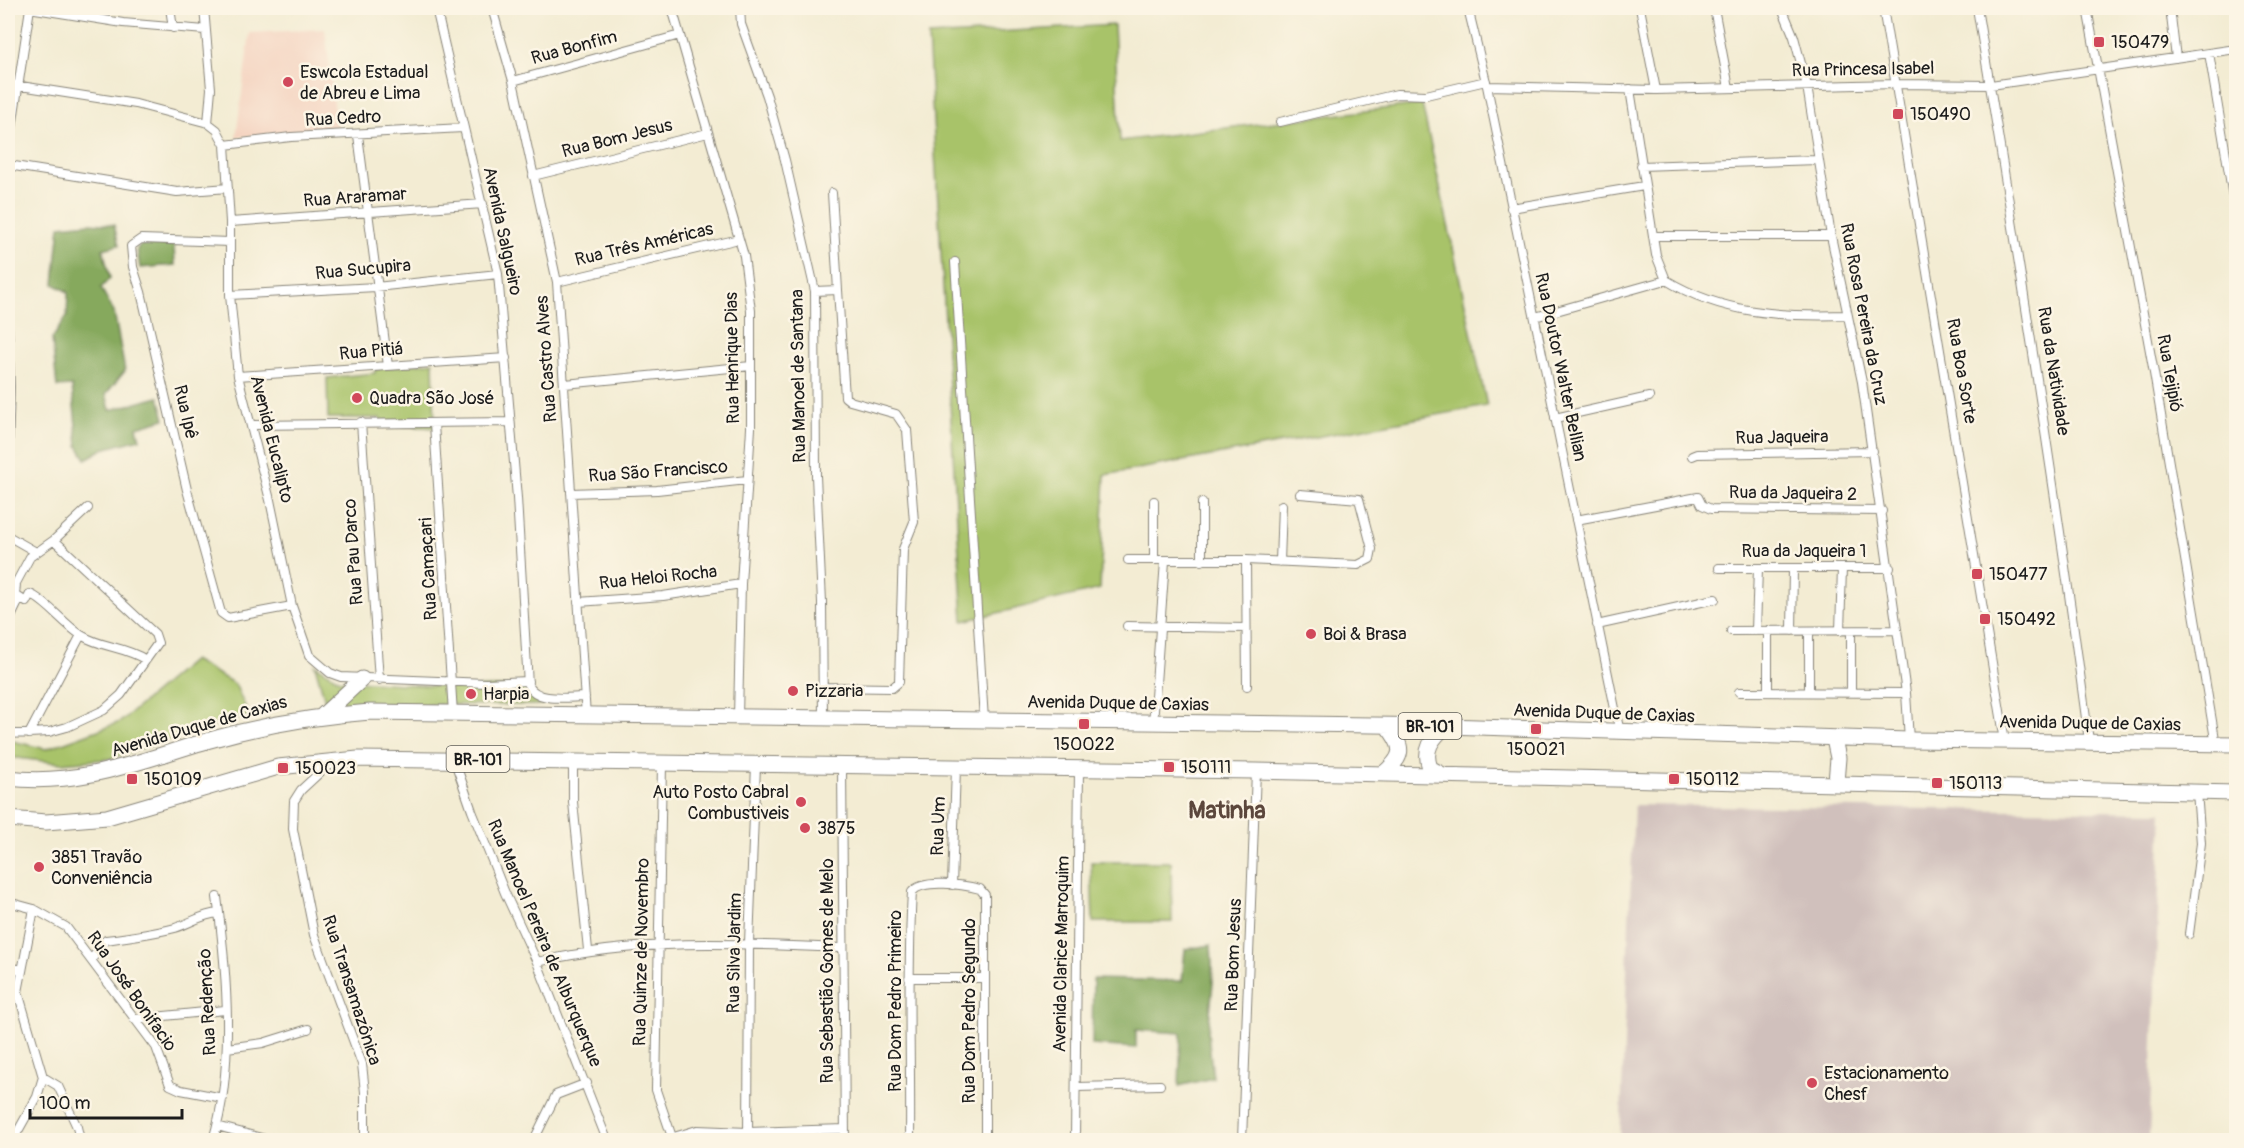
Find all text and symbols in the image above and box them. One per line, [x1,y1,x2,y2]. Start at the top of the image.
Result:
street label: Rua Bonfim [529,25,620,70]
place label: 150479 [2111,31,2169,54]
marker: 150479 [2092,35,2106,49]
street label: Rua Princesa Isabel [1791,57,1935,82]
place label: Eswcola Estadual de Abreu e Lima [300,61,428,105]
marker: Eswcola Estadual de Abreu e Lima [281,75,295,89]
place label: 150490 [1910,103,1971,126]
street label: Rua Cedro [304,105,382,132]
marker: 150490 [1891,107,1905,121]
street label: Rua Bom Jesus [559,114,675,163]
street label: Avenida Salgueiro [478,165,527,298]
street label: Rua Araramar [302,182,408,213]
street label: Rua Três Américas [573,217,716,272]
street label: Rua Rosa Pereira da Cruz [1835,221,1892,407]
street label: Rua Sucupira [314,254,412,285]
street label: Rua Doutor Walter Bellian [1529,271,1592,464]
street label: Rua Manoel de Santana [785,289,812,463]
street label: Rua Henrique Dias [720,292,745,424]
street label: Rua Castro Alves [531,295,562,423]
street label: Rua da Natividade [2032,305,2075,437]
street label: Rua Boa Sorte [1941,317,1982,426]
street label: Rua Tejipió [2151,332,2188,414]
street label: Rua Pitiá [338,337,404,366]
street label: Avenida Eucalipto [245,373,299,506]
street label: Rua Ipê [168,383,203,441]
place label: Quadra São José [369,387,494,410]
marker: Quadra São José [350,391,364,405]
street label: Rua Jaqueira [1735,425,1829,450]
street label: Rua São Francisco [588,455,729,488]
street label: Rua da Jaqueira 2 [1729,481,1857,506]
street label: Rua Pau Darco [338,498,369,606]
street label: Rua Camaçari [414,517,443,621]
street label: Rua da Jaqueira 1 [1741,540,1867,563]
street label: Rua Heloi Rocha [598,560,718,595]
place label: 150477 [1989,563,2048,586]
marker: 150477 [1970,567,1984,581]
place label: 150492 [1997,608,2056,631]
marker: 150492 [1978,612,1992,626]
place label: Boi & Brasa [1323,623,1407,646]
marker: Boi & Brasa [1304,627,1318,641]
place label: Pizzaria [805,680,863,703]
place label: Harpia [483,683,529,706]
marker: Pizzaria [786,684,800,698]
marker: Harpia [464,687,478,701]
street label: Avenida Duque de Caxias [109,690,290,763]
street label: Avenida Duque de Caxias [1027,690,1209,717]
street label: Avenida Duque de Caxias [1513,699,1695,728]
street label: Avenida Duque de Caxias [1999,710,2181,737]
road number: BR-101 [1398,713,1462,739]
marker: 150022 [1077,717,1091,731]
marker: 150021 [1529,722,1543,736]
place label: 150022 [1053,733,1115,756]
place label: 150021 [1507,738,1565,761]
road number: BR-101 [446,746,510,772]
place label: 150111 [1181,756,1231,779]
place label: 150023 [295,757,356,780]
marker: 150111 [1162,760,1176,774]
marker: 150023 [276,761,290,775]
place label: 150109 [144,768,202,791]
place label: 150112 [1686,768,1739,791]
marker: 150109 [125,772,139,786]
marker: 150112 [1667,772,1681,786]
place label: 150113 [1949,772,2002,795]
marker: 150113 [1930,776,1944,790]
place label: Auto Posto Cabral Combustiveis [652,781,789,825]
marker: Auto Posto Cabral Combustiveis [794,795,808,809]
street label: Rua Um [926,796,951,856]
district label: Matinha [1188,796,1266,825]
street label: Rua Manoel Pereira de Alburquerque [482,816,607,1071]
place label: 3875 [817,817,855,840]
marker: 3875 [798,821,812,835]
place label: 3851 Travão Conveniência [51,846,152,890]
street label: Avenida Clarice Marroquim [1048,855,1075,1053]
street label: Rua Quinze de Novembro [628,857,655,1046]
street label: Rua Sebastião Gomes de Melo [816,858,839,1084]
marker: 3851 Travão Conveniência [32,860,46,874]
street label: Rua Silva Jardim [722,892,747,1014]
street label: Rua Bom Jesus [1220,898,1247,1012]
street label: Rua Dom Pedro Primeiro [884,910,907,1092]
street label: Rua Transamazônica [316,912,387,1068]
street label: Rua Dom Pedro Segundo [958,918,981,1104]
street label: Rua José Bonifacio [82,927,182,1056]
street label: Rua Redenção [193,948,222,1056]
place label: Estacionamento Chesf [1824,1062,1949,1106]
marker: Estacionamento Chesf [1805,1076,1819,1090]
scale bar [30,1082,182,1120]
text: 100 m [39,1092,91,1115]

